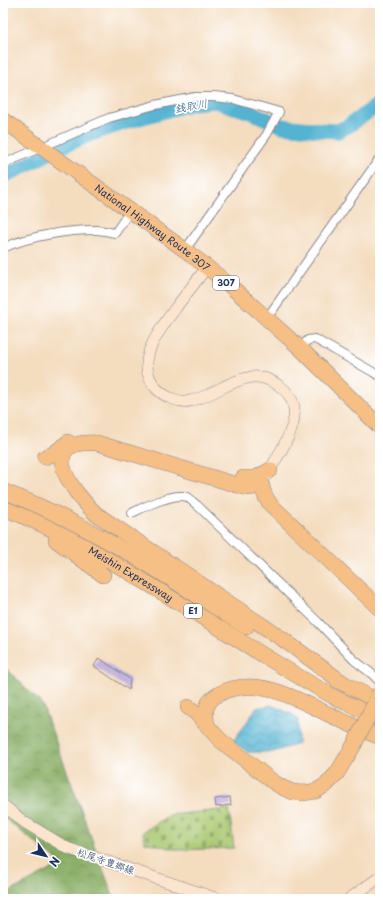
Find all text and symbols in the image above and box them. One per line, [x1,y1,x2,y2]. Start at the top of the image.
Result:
water label: 銭取川 [173,94,209,117]
street label: National Highway Route 307 [92,180,214,274]
road number: 307 [213,276,239,290]
street label: Meishin Expressway [86,542,176,605]
road number: E1 [184,604,202,618]
north arrow [26,836,66,876]
street label: 松尾寺豊郷線 [75,844,137,877]
text: N [45,854,64,871]

